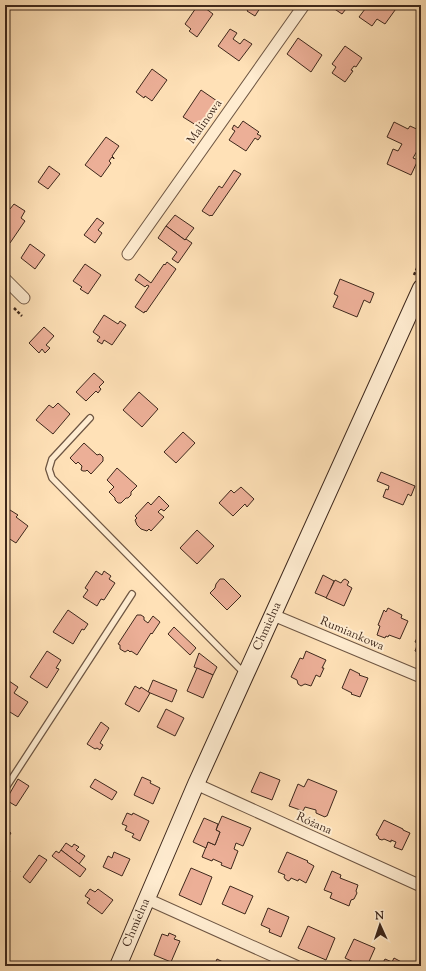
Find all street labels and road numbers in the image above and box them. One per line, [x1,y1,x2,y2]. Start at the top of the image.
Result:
street label: Malinowa [183,96,227,148]
street label: Chmielna [249,599,287,654]
street label: Rumiankowa [317,612,387,656]
street label: Różana [293,808,335,840]
street label: Chmielna [118,895,155,950]

